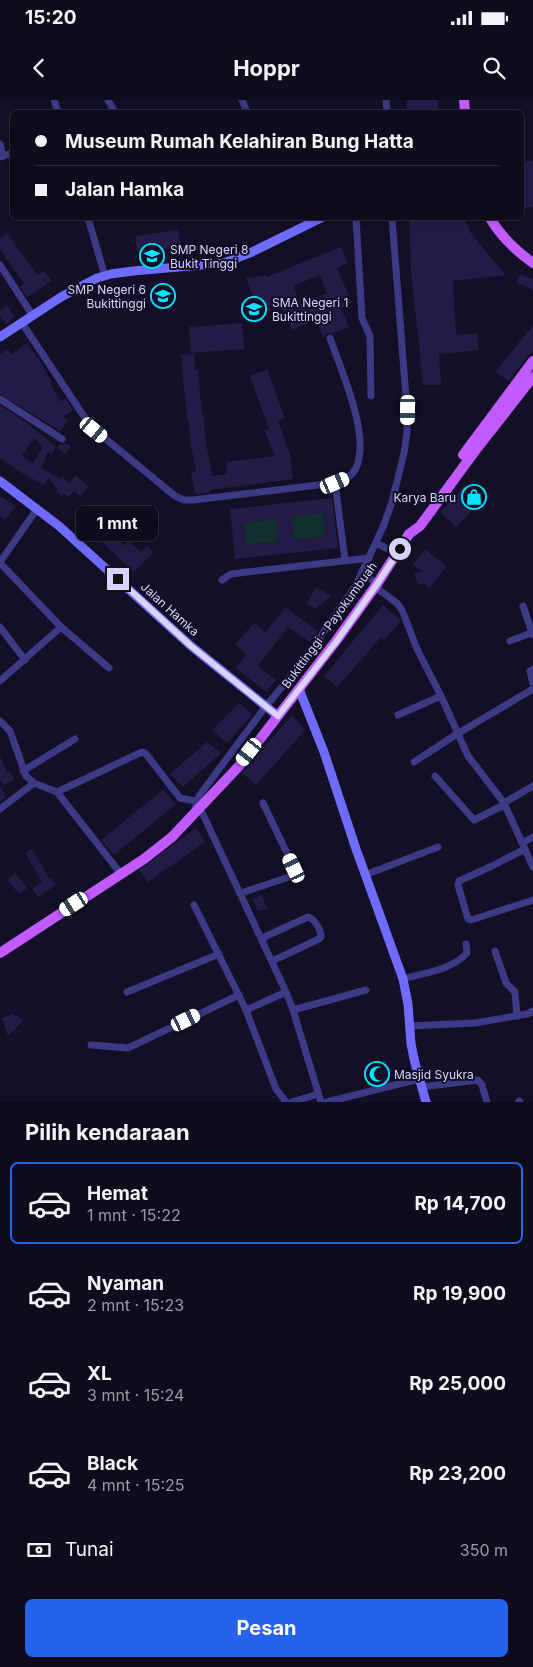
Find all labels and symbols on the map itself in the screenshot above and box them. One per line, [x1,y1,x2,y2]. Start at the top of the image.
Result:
place label: SMP Negeri 8 Bukit Tinggi [170,242,248,271]
school or university icon: SMP Negeri 8 Bukit Tinggi [139,243,165,269]
place label: SMP Negeri 6 Bukittinggi [68,282,146,311]
school or university icon: SMP Negeri 6 Bukittinggi [150,283,176,309]
place label: SMA Negeri 1 Bukittinggi [272,295,348,324]
school or university icon: SMA Negeri 1 Bukittinggi [241,296,267,322]
car [400,395,415,425]
car [77,415,110,445]
car [318,470,351,496]
shop icon: Karya Baru [461,484,487,510]
place label: Karya Baru [393,490,456,505]
callout: 1 mnt [77,506,159,542]
route start [389,538,411,560]
street label: Bukittinggi - Payokumbuah [278,559,380,691]
route end [107,568,129,590]
street label: Jalan Hamka [138,579,202,639]
car [233,736,264,768]
car [280,851,307,885]
car [57,890,90,918]
car [169,1007,202,1033]
mosque icon: Masjid Syukra [364,1061,390,1087]
place label: Masjid Syukra [394,1067,474,1082]

